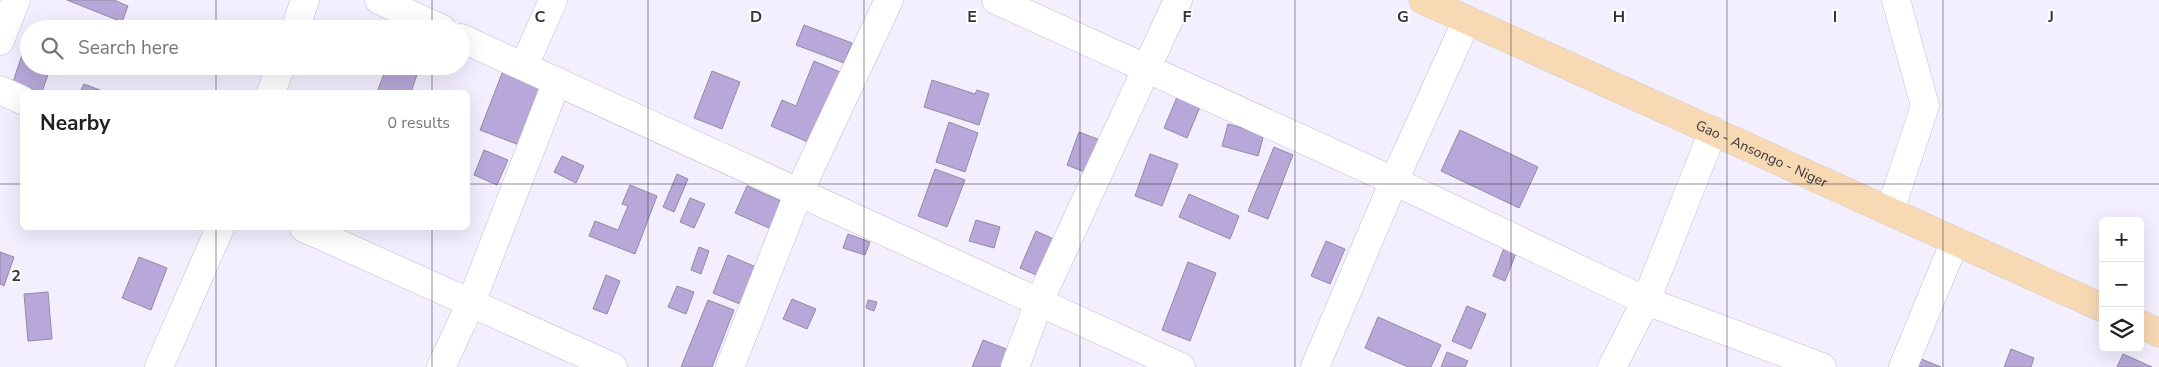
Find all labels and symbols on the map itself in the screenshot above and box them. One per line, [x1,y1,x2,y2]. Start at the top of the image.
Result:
text: C [535,6,546,28]
text: D [750,6,762,28]
text: E [967,6,977,28]
text: F [1183,6,1192,28]
text: G [1397,6,1409,28]
text: H [1613,6,1625,28]
text: I [1833,6,1837,28]
text: J [2047,6,2054,28]
street label: Gao - Ansongo - Niger [1693,115,1831,192]
text: 2 [11,265,21,287]

